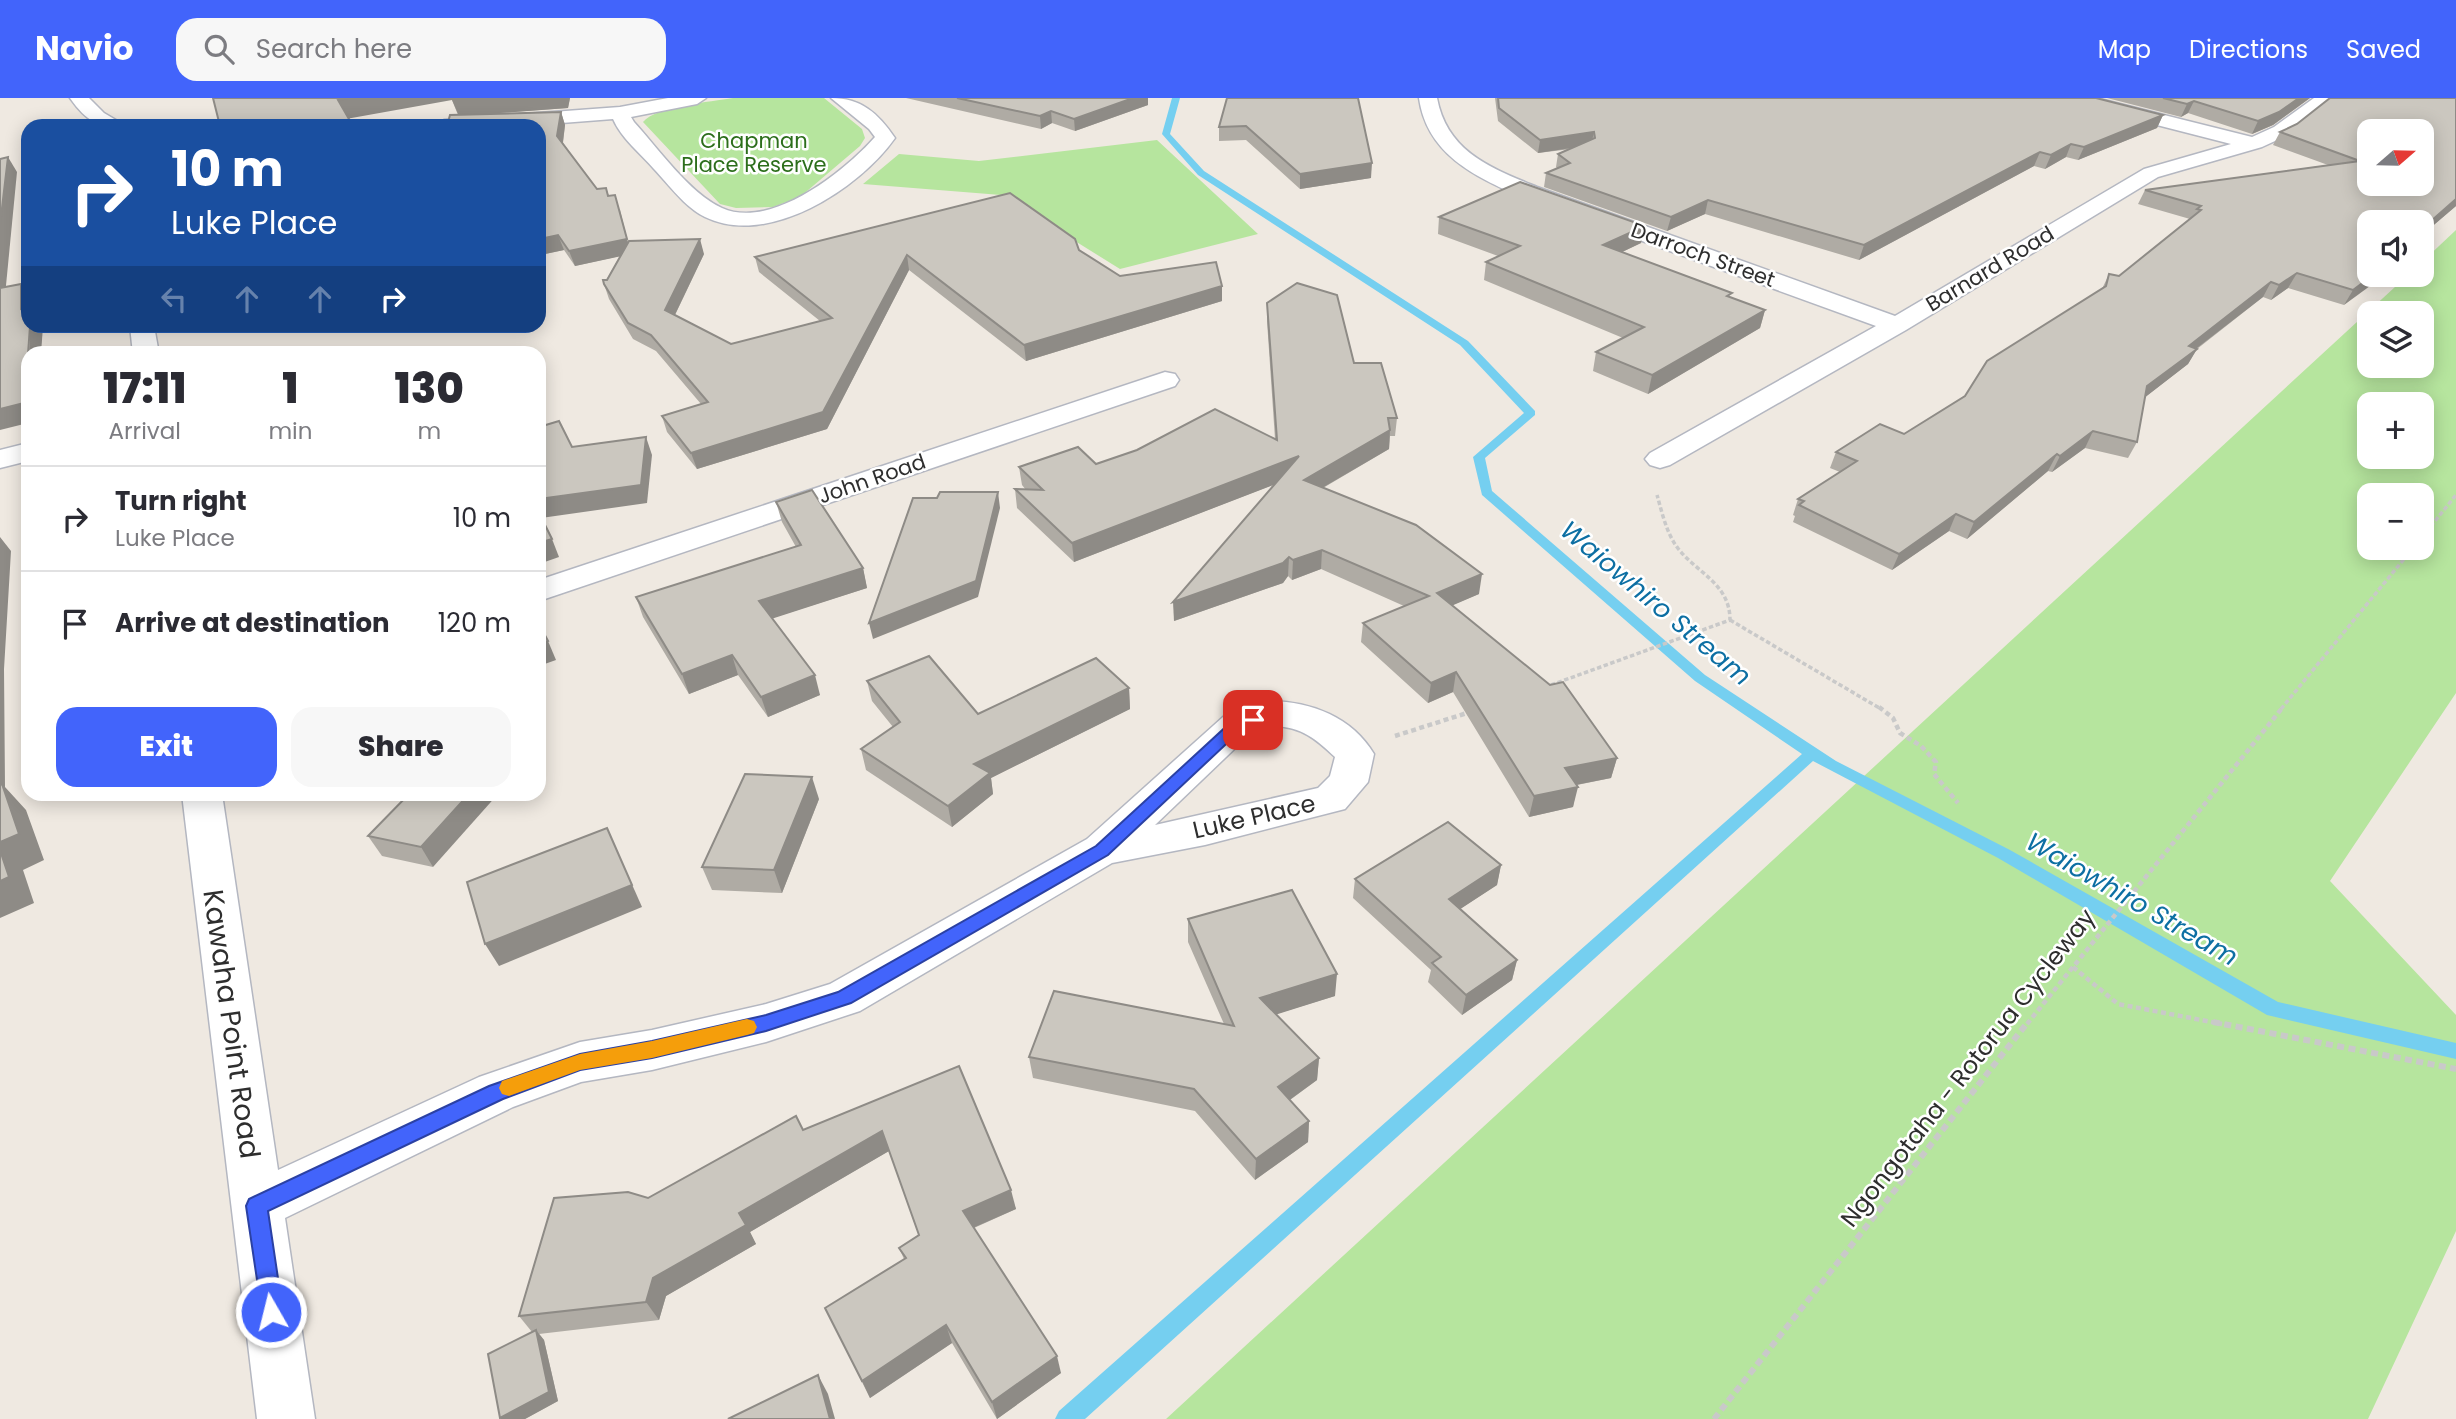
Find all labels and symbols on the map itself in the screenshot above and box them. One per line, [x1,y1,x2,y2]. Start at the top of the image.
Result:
north arrow [2357,119,2434,196]
park label: Chapman Place Reserve [681,126,827,179]
street label: Darroch Street [1627,215,1779,294]
street label: Barnard Road [1920,219,2059,318]
street label: John Road [814,447,929,510]
water label: Waiowhiro Stream [1553,512,1759,694]
pin [1223,690,1283,750]
street label: Luke Place [1189,786,1318,847]
water label: Waiowhiro Stream [2019,824,2245,974]
street label: Kawaha Point Road [193,887,270,1161]
street label: Ngongotaha - Rotorua Cycleway [1833,901,2103,1234]
position arrow [234,1275,308,1349]

